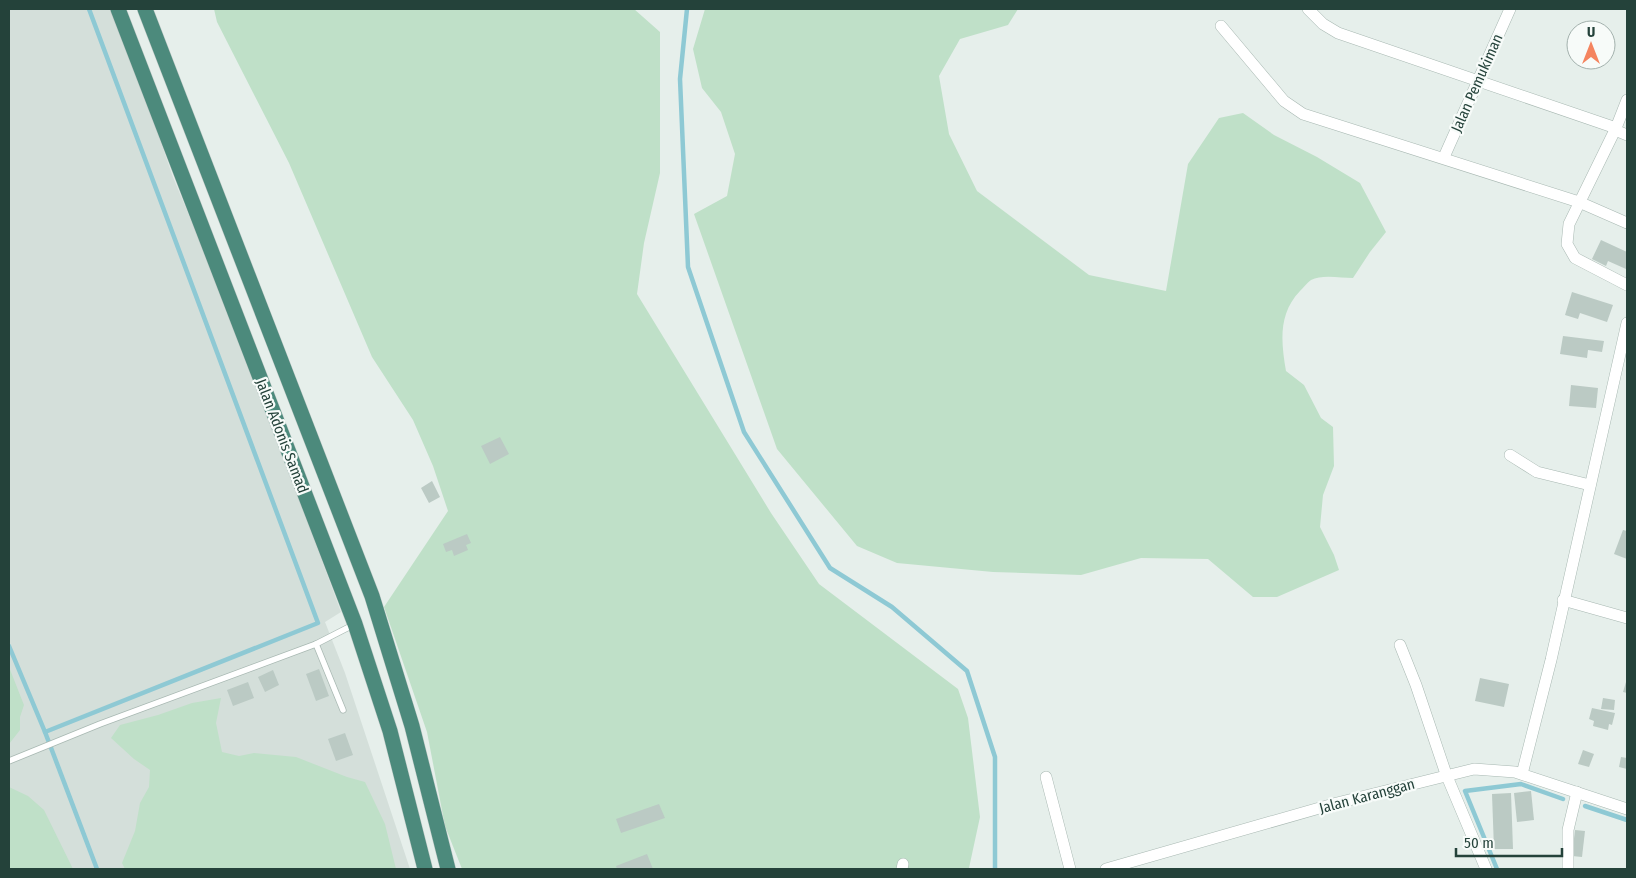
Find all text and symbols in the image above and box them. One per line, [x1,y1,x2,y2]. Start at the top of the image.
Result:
north arrow [1566,20,1616,70]
text: U [1587,24,1595,41]
street label: Jalan Pemukiman [1447,31,1507,135]
street label: Jalan Adonis Samad [252,376,312,496]
street label: Jalan Karanggan [1317,775,1417,817]
scale bar [1456,826,1562,858]
text: 50 m [1464,834,1494,852]

